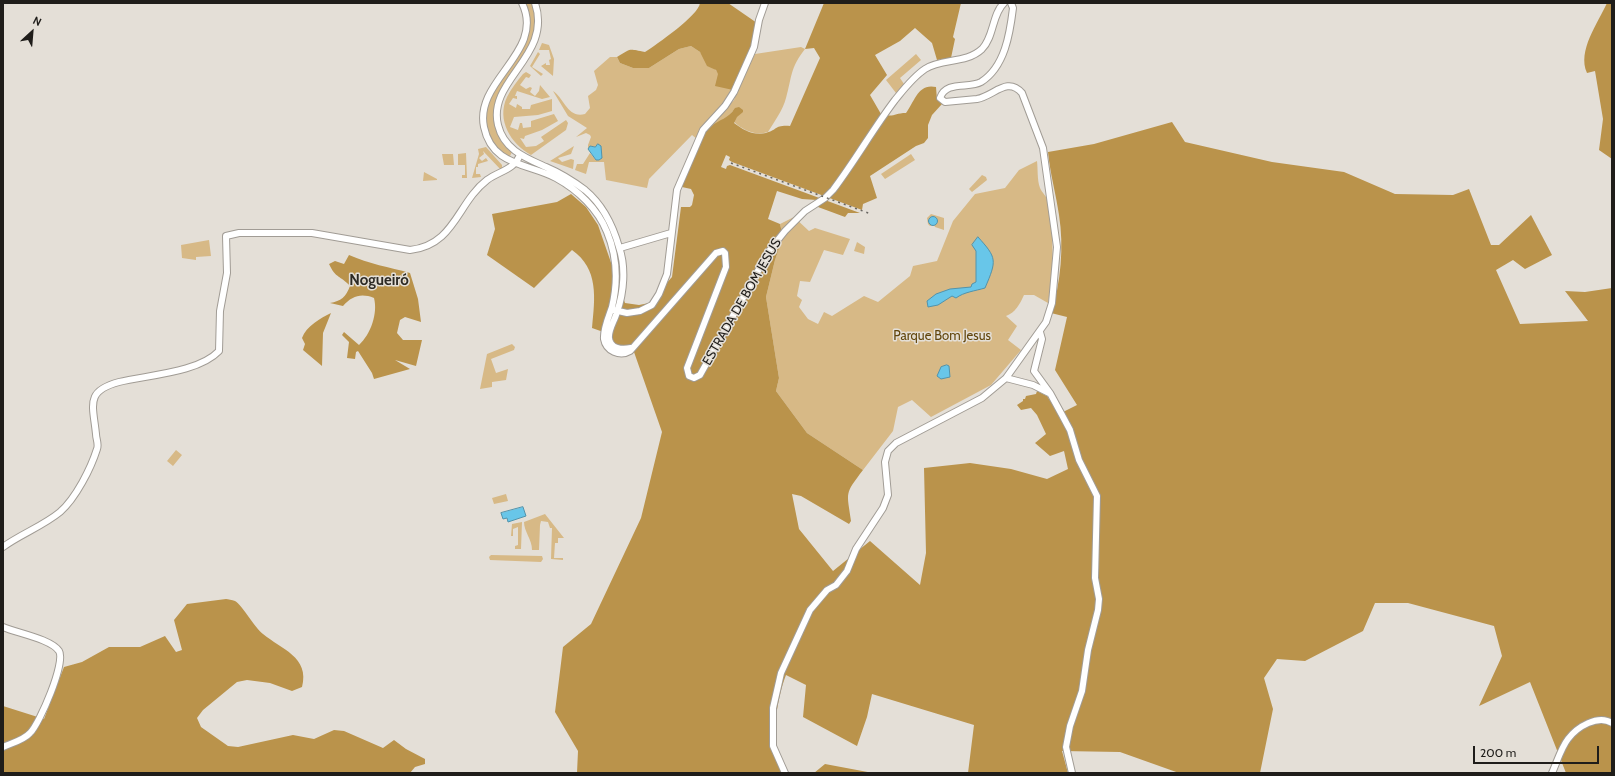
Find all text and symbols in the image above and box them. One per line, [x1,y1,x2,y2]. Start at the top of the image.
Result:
north arrow [12,12,52,52]
text: N [31,13,44,29]
street label: ESTRADA DE BOM JESUS [699,236,785,368]
district label: Nogueiró [349,272,409,290]
park label: Parque Bom Jesus [893,328,991,344]
scale bar [1475,738,1601,764]
text: 200 m [1480,745,1516,760]

